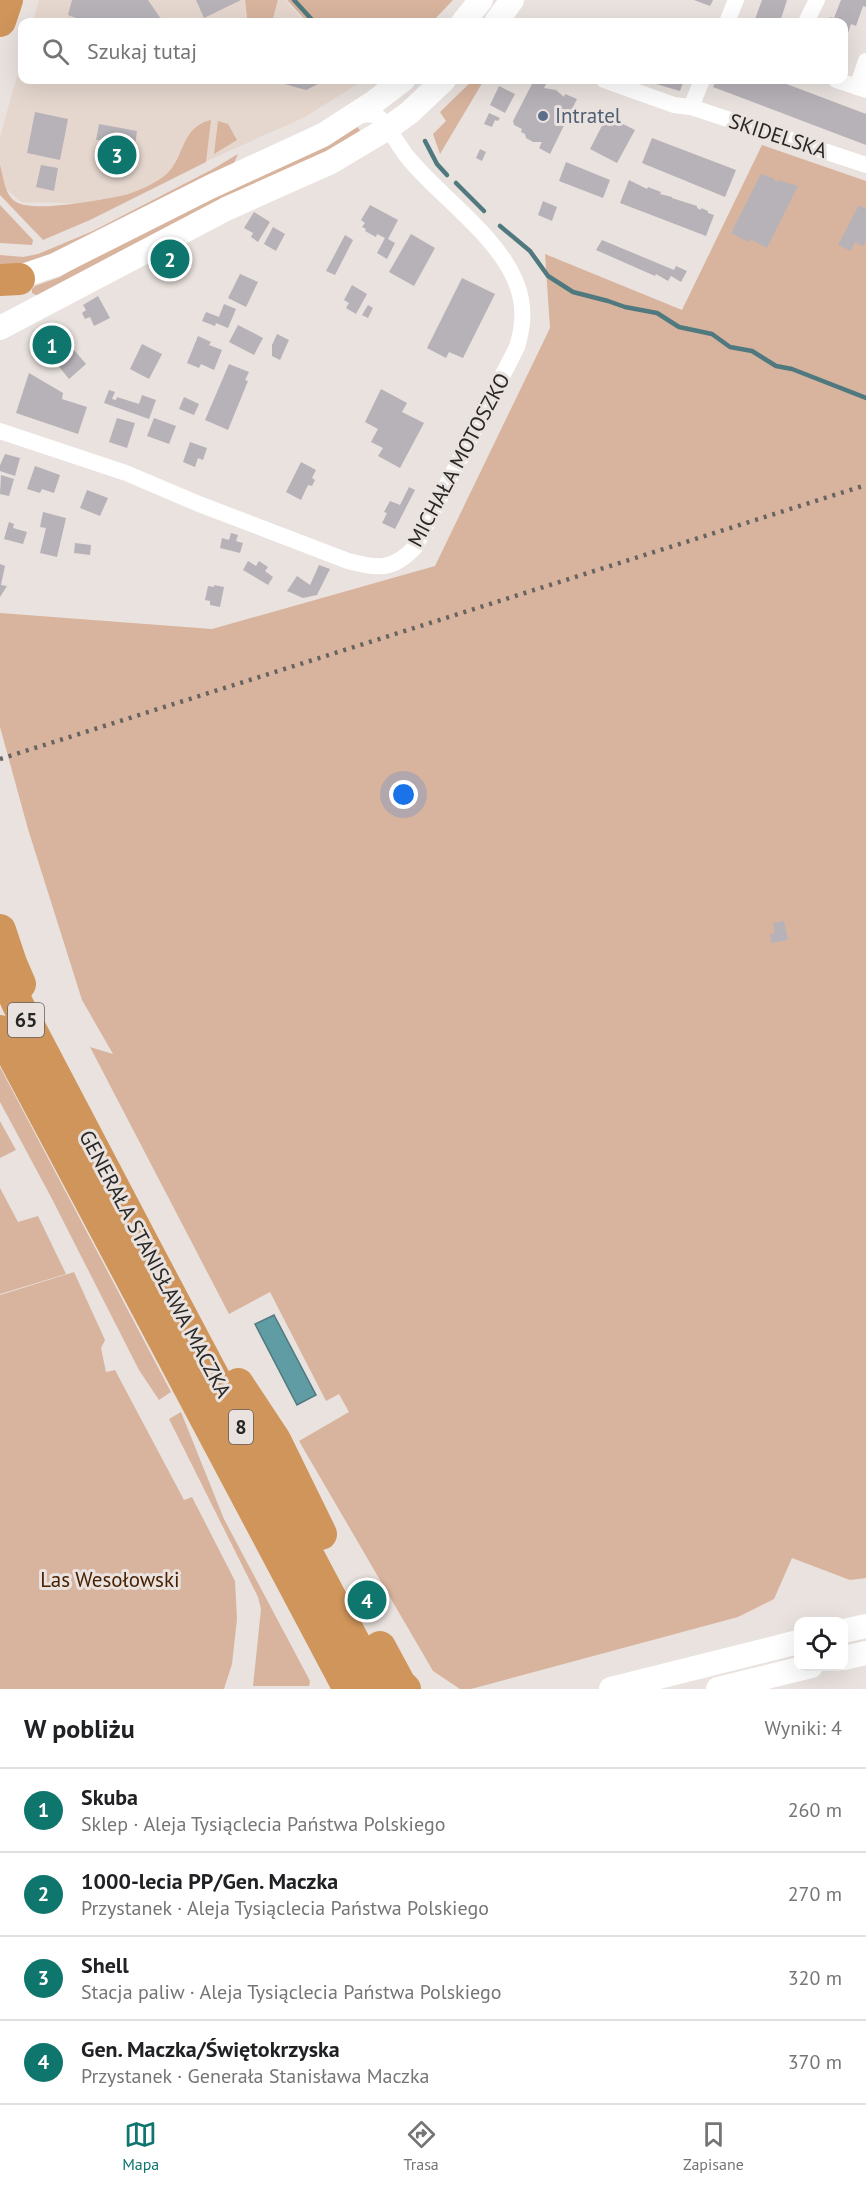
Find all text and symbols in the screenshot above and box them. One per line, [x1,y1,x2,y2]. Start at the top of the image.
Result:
search box [18,18,848,84]
icon: search [39,35,72,68]
text: Szukaj tutaj [87,37,197,65]
place label: Intratel [555,102,621,129]
street label: SKIDELSKA [726,107,831,164]
marker: Intratel [536,109,550,123]
pin: 3 [98,132,136,178]
pin: 2 [150,236,190,282]
pin: 1 [32,322,72,368]
street label: MICHAŁA MOTOSZKO [401,368,516,551]
your location [389,780,418,809]
road number: 65 [8,1003,44,1037]
street label: GENERAŁA STANISŁAWA MACZKA [73,1125,238,1403]
road number: 8 [229,1410,253,1444]
park label: Las Wesołowski [40,1566,180,1593]
pin: 4 [348,1578,386,1622]
map controls [794,1617,848,1671]
button: locate [794,1617,848,1671]
text: W pobliżu [24,1712,135,1745]
text: Wyniki: 4 [765,1715,842,1741]
text: Skuba [81,1783,138,1811]
text: 1 [38,1797,49,1823]
text: 260 m [788,1797,842,1823]
text: Sklep · Aleja Tysiąclecia Państwa Polskiego [81,1811,445,1837]
text: 1000-lecia PP/Gen. Maczka [81,1867,338,1895]
text: 2 [38,1881,49,1907]
text: 270 m [788,1881,842,1907]
text: Przystanek · Aleja Tysiąclecia Państwa Polskiego [81,1895,489,1921]
text: Shell [81,1951,129,1979]
text: 3 [38,1965,49,1991]
text: 320 m [788,1965,842,1991]
text: Stacja paliw · Aleja Tysiąclecia Państwa Polskiego [81,1979,501,2005]
text: Gen. Maczka/Świętokrzyska [81,2035,340,2063]
text: 4 [38,2049,49,2075]
text: 370 m [788,2049,842,2075]
text: Przystanek · Generała Stanisława Maczka [81,2063,430,2089]
tab: Mapa [122,2118,159,2174]
tab: Trasa [404,2118,439,2174]
tab: Zapisane [683,2118,744,2174]

